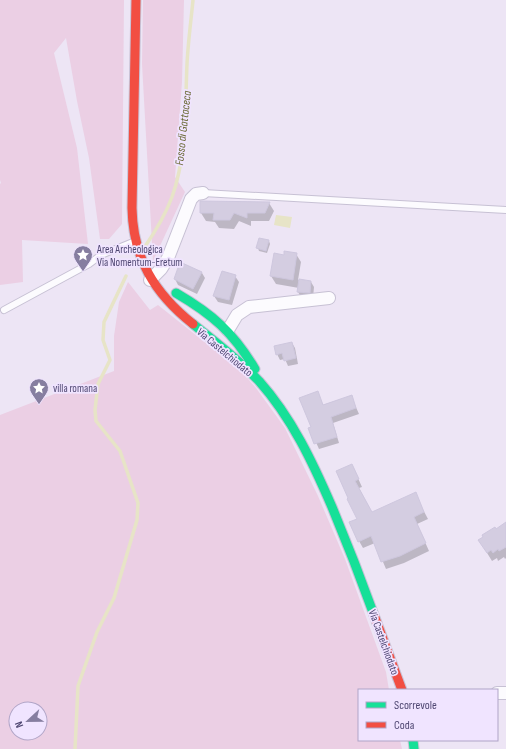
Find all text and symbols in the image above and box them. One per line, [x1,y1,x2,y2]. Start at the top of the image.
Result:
water label: Fosso di Gattaceca [172,90,195,166]
place label: Area Archeologica Via Nomentum-Eretum [96,243,182,269]
place icon: Area Archeologica Via Nomentum-Eretum [72,244,94,272]
street label: Via Castelchiodato [194,325,255,380]
place icon: villa romana [28,377,50,405]
place label: villa romana [53,382,97,395]
street label: Via Castelchiodato [366,608,401,677]
legend [358,689,498,741]
text: Scorrevole [394,698,437,713]
north arrow [8,701,48,741]
text: Coda [394,718,415,733]
text: N [12,719,26,730]

